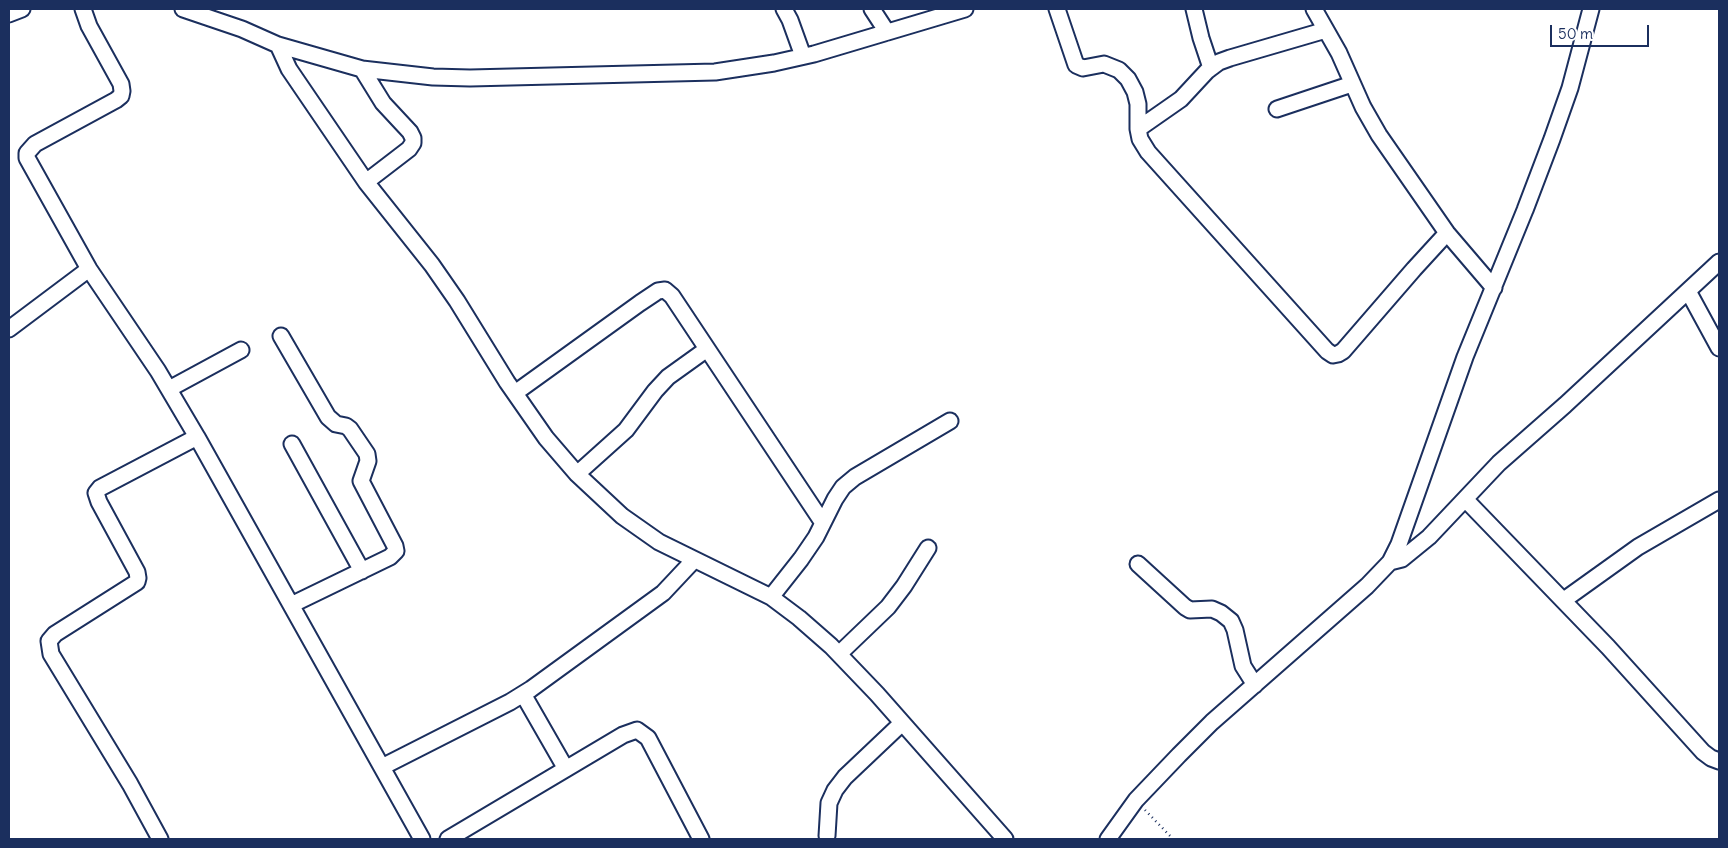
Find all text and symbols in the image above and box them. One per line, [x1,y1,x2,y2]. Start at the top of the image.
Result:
scale bar [1553,15,1652,47]
text: 50 m [1558,24,1593,43]

